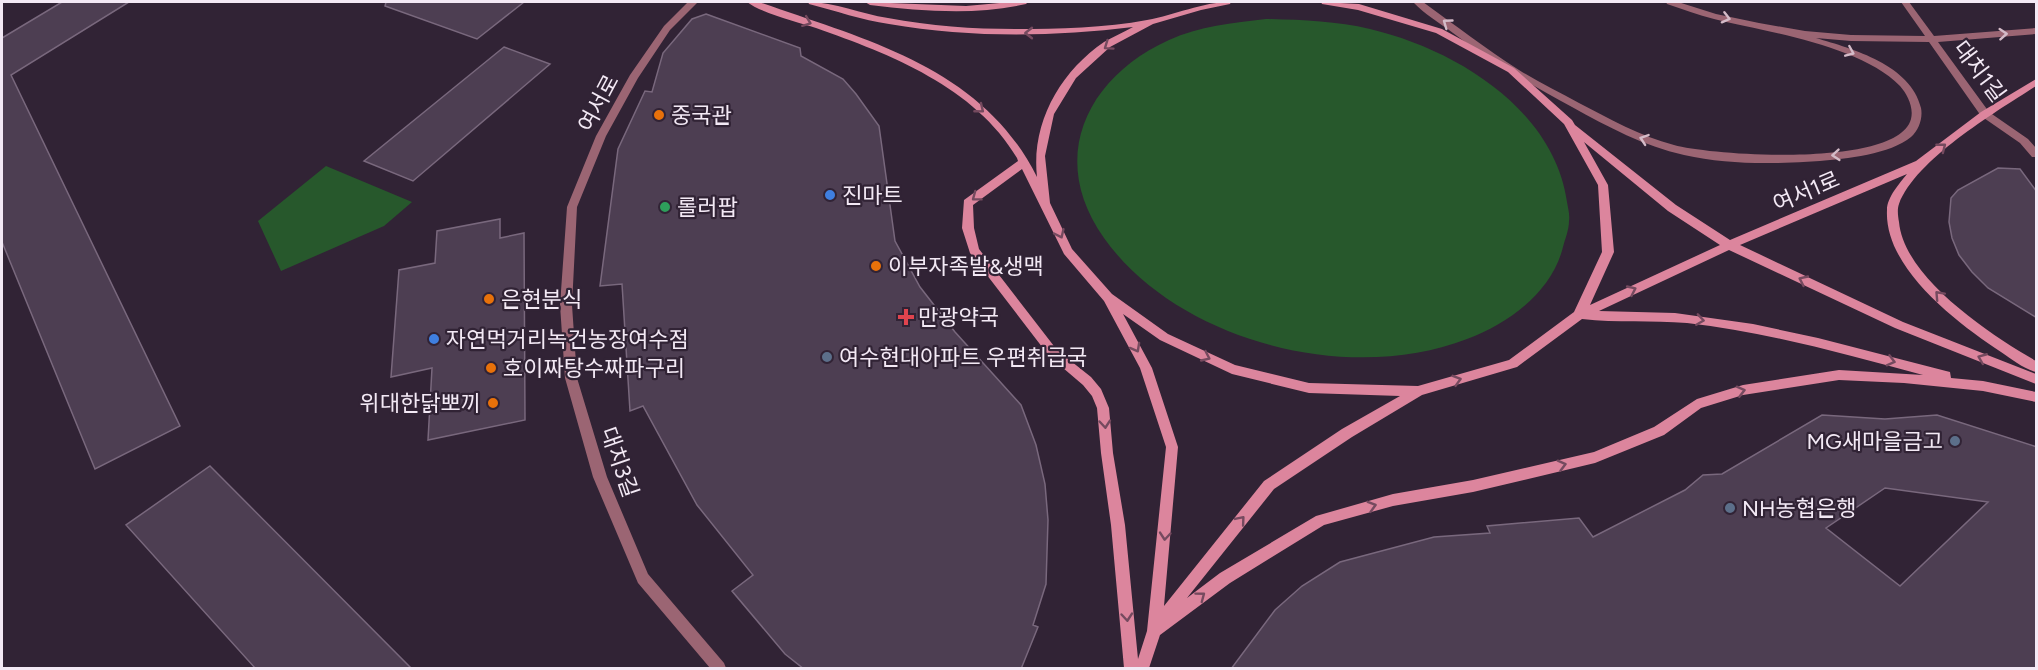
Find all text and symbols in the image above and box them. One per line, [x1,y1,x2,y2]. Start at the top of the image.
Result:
one-way arrow [1721,11,1731,24]
one-way arrow [801,15,812,27]
one-way arrow [1443,19,1454,30]
one-way arrow [1025,27,1034,39]
one-way arrow [1998,27,2007,40]
street label: 대치1길 [1948,35,2011,107]
one-way arrow [1104,39,1115,50]
one-way arrow [1843,45,1854,57]
street label: 여서로 [572,70,625,136]
place label: 중국관 [671,102,732,129]
one-way arrow [973,102,984,113]
marker: 중국관 [652,108,666,122]
one-way arrow [1639,134,1650,147]
one-way arrow [1935,144,1946,155]
one-way arrow [1832,148,1841,161]
street label: 여서1로 [1769,165,1844,218]
place label: 진마트 [842,182,903,209]
marker: 진마트 [823,188,837,202]
one-way arrow [972,190,983,201]
place label: 롤러팝 [677,194,738,221]
marker: 롤러팝 [658,200,672,214]
one-way arrow [1052,227,1064,238]
place label: 이부자족발&생맥 [888,253,1044,280]
marker: 이부자족발&생맥 [869,259,883,273]
one-way arrow [1799,275,1810,287]
place label: 은현분식 [501,286,582,313]
one-way arrow [1625,286,1636,298]
marker: 은현분식 [482,292,496,306]
one-way arrow [1935,292,1946,302]
place label: 만광약국 [918,304,999,331]
marker: 만광약국 [899,310,913,324]
one-way arrow [1695,314,1705,326]
place label: 자연먹거리녹건농장여수점 [446,326,689,353]
marker: 자연먹거리녹건농장여수점 [427,332,441,346]
one-way arrow [1129,342,1140,353]
place label: 여수현대아파트 우편취급국 [839,344,1087,371]
one-way arrow [1199,349,1210,361]
marker: 여수현대아파트 우편취급국 [820,350,834,364]
one-way arrow [1977,353,1988,365]
one-way arrow [1885,354,1895,367]
place label: 호이짜탕수짜파구리 [503,355,685,382]
marker: 호이짜탕수짜파구리 [484,361,498,375]
one-way arrow [1451,375,1462,387]
one-way arrow [1735,386,1746,398]
place label: 위대한닭뽀끼 [360,390,481,417]
marker: 위대한닭뽀끼 [486,396,500,410]
one-way arrow [1098,419,1111,428]
street label: 대치3길 [595,423,644,501]
place label: MG새마을금고 [1806,428,1943,455]
marker: MG새마을금고 [1948,434,1962,448]
one-way arrow [1557,460,1567,473]
place label: NH농협은행 [1742,495,1857,522]
one-way arrow [1367,500,1377,513]
marker: NH농협은행 [1723,501,1737,515]
one-way arrow [1234,515,1245,526]
one-way arrow [1159,532,1172,541]
one-way arrow [1194,592,1205,603]
one-way arrow [1120,613,1133,622]

